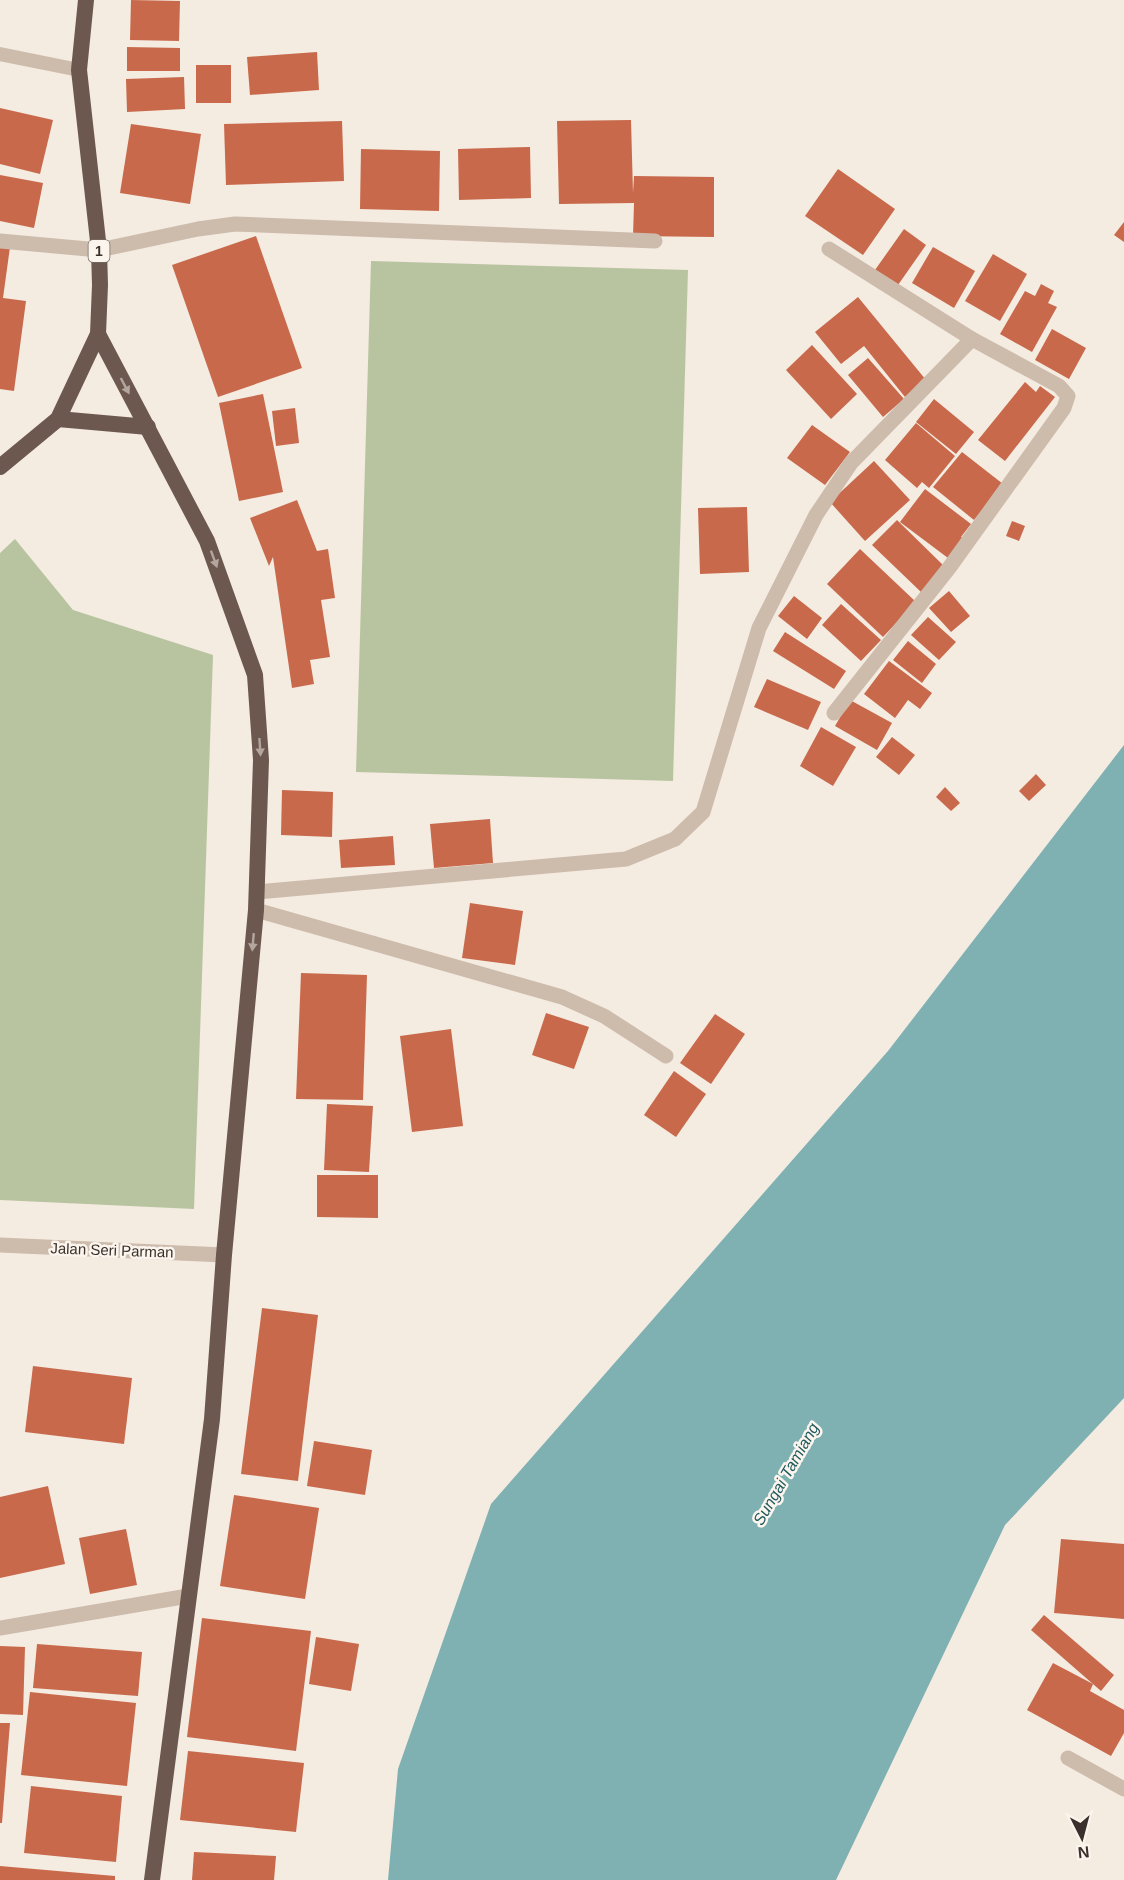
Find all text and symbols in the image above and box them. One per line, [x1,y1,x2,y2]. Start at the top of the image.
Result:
road number: 1 [88,240,110,262]
one-way arrow [120,377,130,394]
one-way arrow [209,551,219,569]
one-way arrow [255,738,265,757]
one-way arrow [248,932,258,951]
street label: Jalan Seri Parman [50,1239,174,1261]
water label: Sungai Tamiang [750,1420,822,1528]
north arrow [1052,1808,1112,1868]
text: N [1077,1843,1090,1861]

